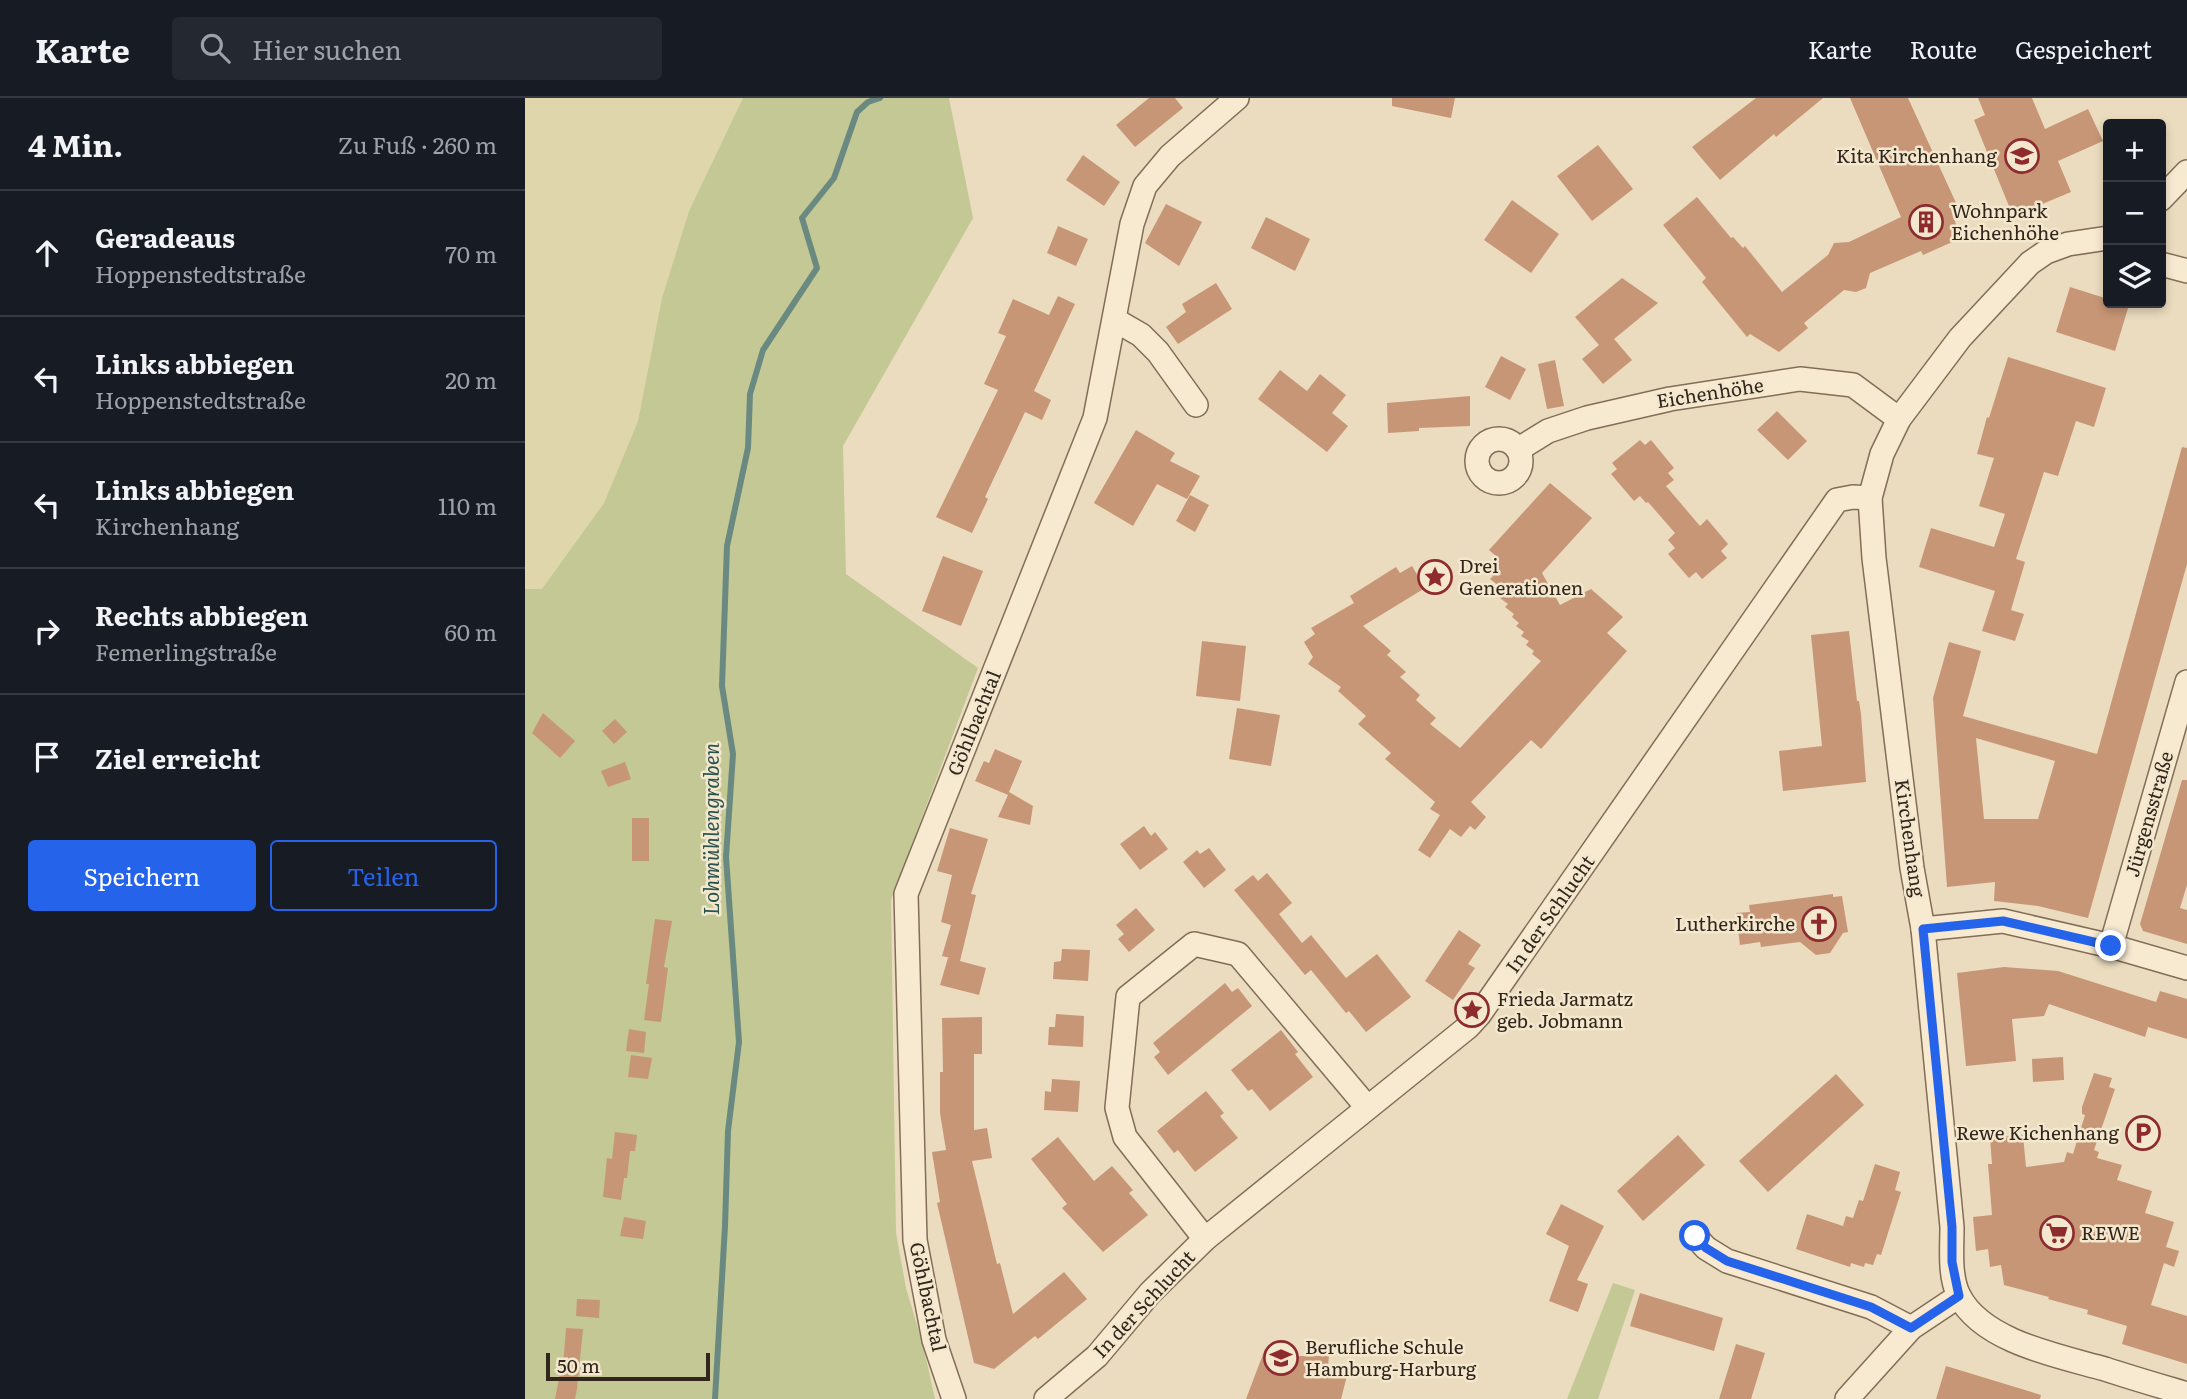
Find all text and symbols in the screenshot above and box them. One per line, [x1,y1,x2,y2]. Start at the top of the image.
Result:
search box [172,17,662,80]
text: Karte [35,24,130,73]
icon: search [196,29,234,67]
text: Hier suchen [252,29,402,68]
text: Karte [1808,31,1872,66]
text: Route [1910,31,1977,66]
text: Gespeichert [2015,31,2152,66]
map controls [2103,119,2166,308]
button: + [2103,119,2166,182]
text: 4 Min. [28,122,123,166]
text: Zu Fuß · 260 m [338,127,497,161]
school or university icon: Kita Kirchenhang [2003,137,2041,175]
place label: Kita Kirchenhang [1836,141,1997,169]
button: − [2103,182,2166,245]
place label: Wohnpark Eichenhöhe [1951,196,2059,246]
building icon: Wohnpark Eichenhöhe [1907,203,1945,241]
text: Geradeaus [95,217,235,256]
icon: ahead [28,234,66,272]
text: 70 m [445,236,497,270]
button: layers [2103,245,2166,308]
text: Hoppenstedtstraße [95,256,306,290]
text: Links abbiegen [95,343,294,382]
icon: left [28,360,66,398]
text: 20 m [445,362,497,396]
street label: Eichenhöhe [1654,370,1766,414]
text: Hoppenstedtstraße [95,382,306,416]
text: Links abbiegen [95,469,294,508]
icon: left [28,486,66,524]
text: 110 m [438,488,497,522]
text: Kirchenhang [95,508,239,542]
place label: Drei Generationen [1459,551,1583,601]
place icon: Drei Generationen [1416,558,1454,596]
text: Rechts abbiegen [95,595,308,634]
icon: right [28,612,66,650]
text: 60 m [444,614,497,648]
text: Femerlingstraße [95,634,277,668]
street label: Göhlbachtal [939,666,1007,779]
icon: arrive [28,738,66,776]
text: Ziel erreicht [95,738,260,777]
water label: Lohmühlengraben [694,742,725,915]
street label: Jürgensstraße [2117,747,2179,880]
street label: Kirchenhang [1889,777,1933,899]
button: Speichern [28,840,256,911]
button: Teilen [270,840,497,911]
street label: In der Schlucht [1498,848,1601,978]
church icon: Lutherkirche [1800,905,1838,943]
place label: Lutherkirche [1675,909,1795,937]
route end [2095,930,2126,961]
place label: Frieda Jarmatz geb. Jobmann [1497,984,1633,1034]
place icon: Frieda Jarmatz geb. Jobmann [1453,991,1491,1029]
parking icon: Rewe Kichenhang [2124,1114,2162,1152]
place label: Rewe Kichenhang [1956,1118,2119,1146]
supermarket icon: REWE [2038,1214,2076,1252]
place label: REWE [2081,1218,2140,1246]
route start [1679,1220,1710,1251]
street label: Göhlbachtal [904,1240,954,1354]
street label: In der Schlucht [1086,1243,1201,1364]
place label: Berufliche Schule Hamburg-Harburg [1305,1332,1477,1382]
school or university icon: Berufliche Schule Hamburg-Harburg [1262,1339,1300,1377]
scale bar [546,1350,711,1382]
text: 50 m [557,1351,600,1379]

